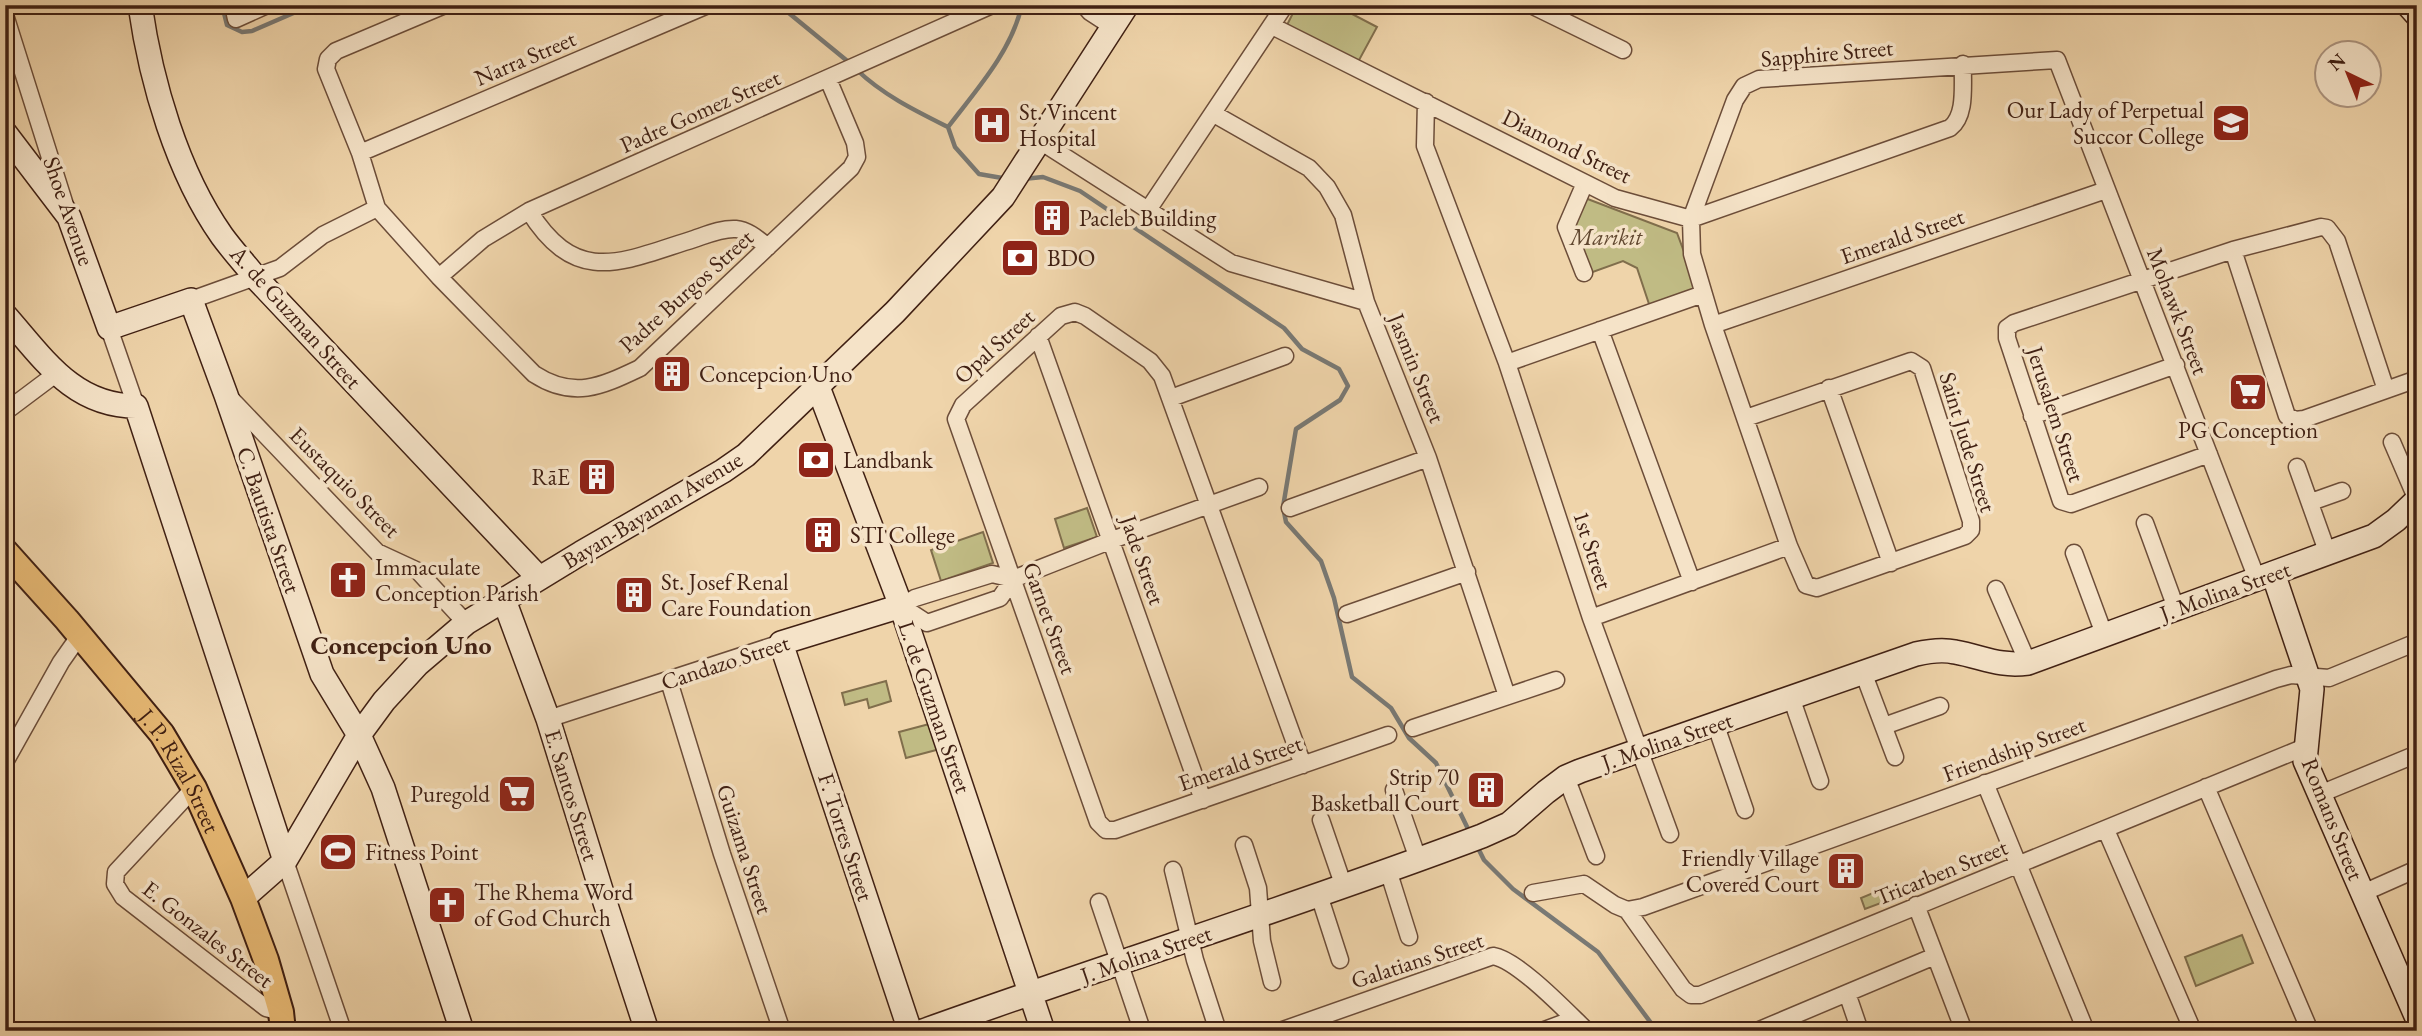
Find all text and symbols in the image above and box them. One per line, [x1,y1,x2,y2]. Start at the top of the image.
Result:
street label: Narra Street [470,23,581,93]
street label: Sapphire Street [1760,32,1895,74]
north arrow [2314,38,2384,108]
text: N [2323,47,2351,76]
street label: Padre Gomez Street [615,62,786,160]
place label: Our Lady of Perpetual Succor College [2007,95,2204,151]
place label: St. Vincent Hospital [1019,97,1118,153]
street label: Diamond Street [1497,102,1637,191]
school or university icon: Our Lady of Perpetual Succor College [2210,102,2252,144]
hospital icon: St. Vincent Hospital [971,104,1013,146]
street label: Shoe Avenue [36,152,102,270]
building icon: Pacleb Building [1031,197,1073,239]
street label: Emerald Street [1836,201,1969,271]
place label: Pacleb Building [1079,203,1217,233]
street label: Padre Burgos Street [612,222,760,359]
park label: Marikit [1568,222,1644,252]
bank icon: BDO [999,237,1041,279]
street label: A. de Guzman Street [223,238,369,396]
place label: BDO [1047,243,1095,273]
street label: Mohawk Street [2140,243,2216,379]
street label: Opal Street [947,301,1041,390]
street label: Jasmin Street [1381,307,1453,428]
street label: Jerusalem Street [2019,341,2092,486]
building icon: Concepcion Uno [651,353,693,395]
place label: Concepcion Uno [699,359,852,389]
street label: Saint Jude Street [1932,368,2004,517]
supermarket icon: PG Conception [2227,371,2269,413]
place label: PG Conception [2178,415,2318,445]
street label: Eustaquio Street [283,420,407,544]
bank icon: Landbank [795,439,837,481]
street label: C. Bautista Street [230,443,308,598]
street label: Bayan-Bayanan Avenue [556,444,748,576]
place label: Landbank [843,445,934,475]
building icon: RāE [576,456,618,498]
place label: RāE [531,462,570,492]
street label: 1st Street [1566,507,1620,594]
street label: Jade Street [1113,509,1173,609]
building icon: STI College [802,514,844,556]
place label: STI College [850,520,955,550]
place label: Immaculate Conception Parish [375,552,539,608]
street label: J. Molina Street [2154,553,2295,629]
street label: Garnet Street [1016,558,1084,679]
church icon: Immaculate Conception Parish [327,559,369,601]
place label: St. Josef Renal Care Foundation [661,567,812,623]
building icon: St. Josef Renal Care Foundation [613,574,655,616]
street label: L. de Guzman Street [891,617,979,798]
street label: Candazo Street [657,627,794,697]
district label: Concepcion Uno [310,628,492,662]
street label: J. P. Rizal Street [131,701,227,838]
street label: J. Molina Street [1596,704,1737,778]
street label: Friendship Street [1938,709,2090,789]
street label: E. Santos Street [538,726,606,865]
street label: Emerald Street [1174,728,1307,798]
street label: Romans Street [2295,753,2371,885]
place label: Strip 70 Basketball Court [1311,762,1460,818]
street label: F. Torres Street [811,769,881,906]
building icon: Strip 70 Basketball Court [1465,769,1507,811]
supermarket icon: Puregold [496,773,538,815]
place label: Puregold [410,779,490,809]
street label: Guizama Street [710,780,780,918]
sports icon: Fitness Point [317,831,359,873]
street label: Tricarben Street [1870,832,2012,912]
place label: Fitness Point [365,837,479,867]
place label: Friendly Village Covered Court [1681,843,1820,899]
building icon: Friendly Village Covered Court [1825,850,1867,892]
street label: E. Gonzales Street [136,874,280,995]
place label: The Rhema Word of God Church [474,877,634,933]
church icon: The Rhema Word of God Church [426,884,468,926]
street label: J. Molina Street [1075,917,1216,991]
street label: Galatians Street [1347,924,1488,995]

